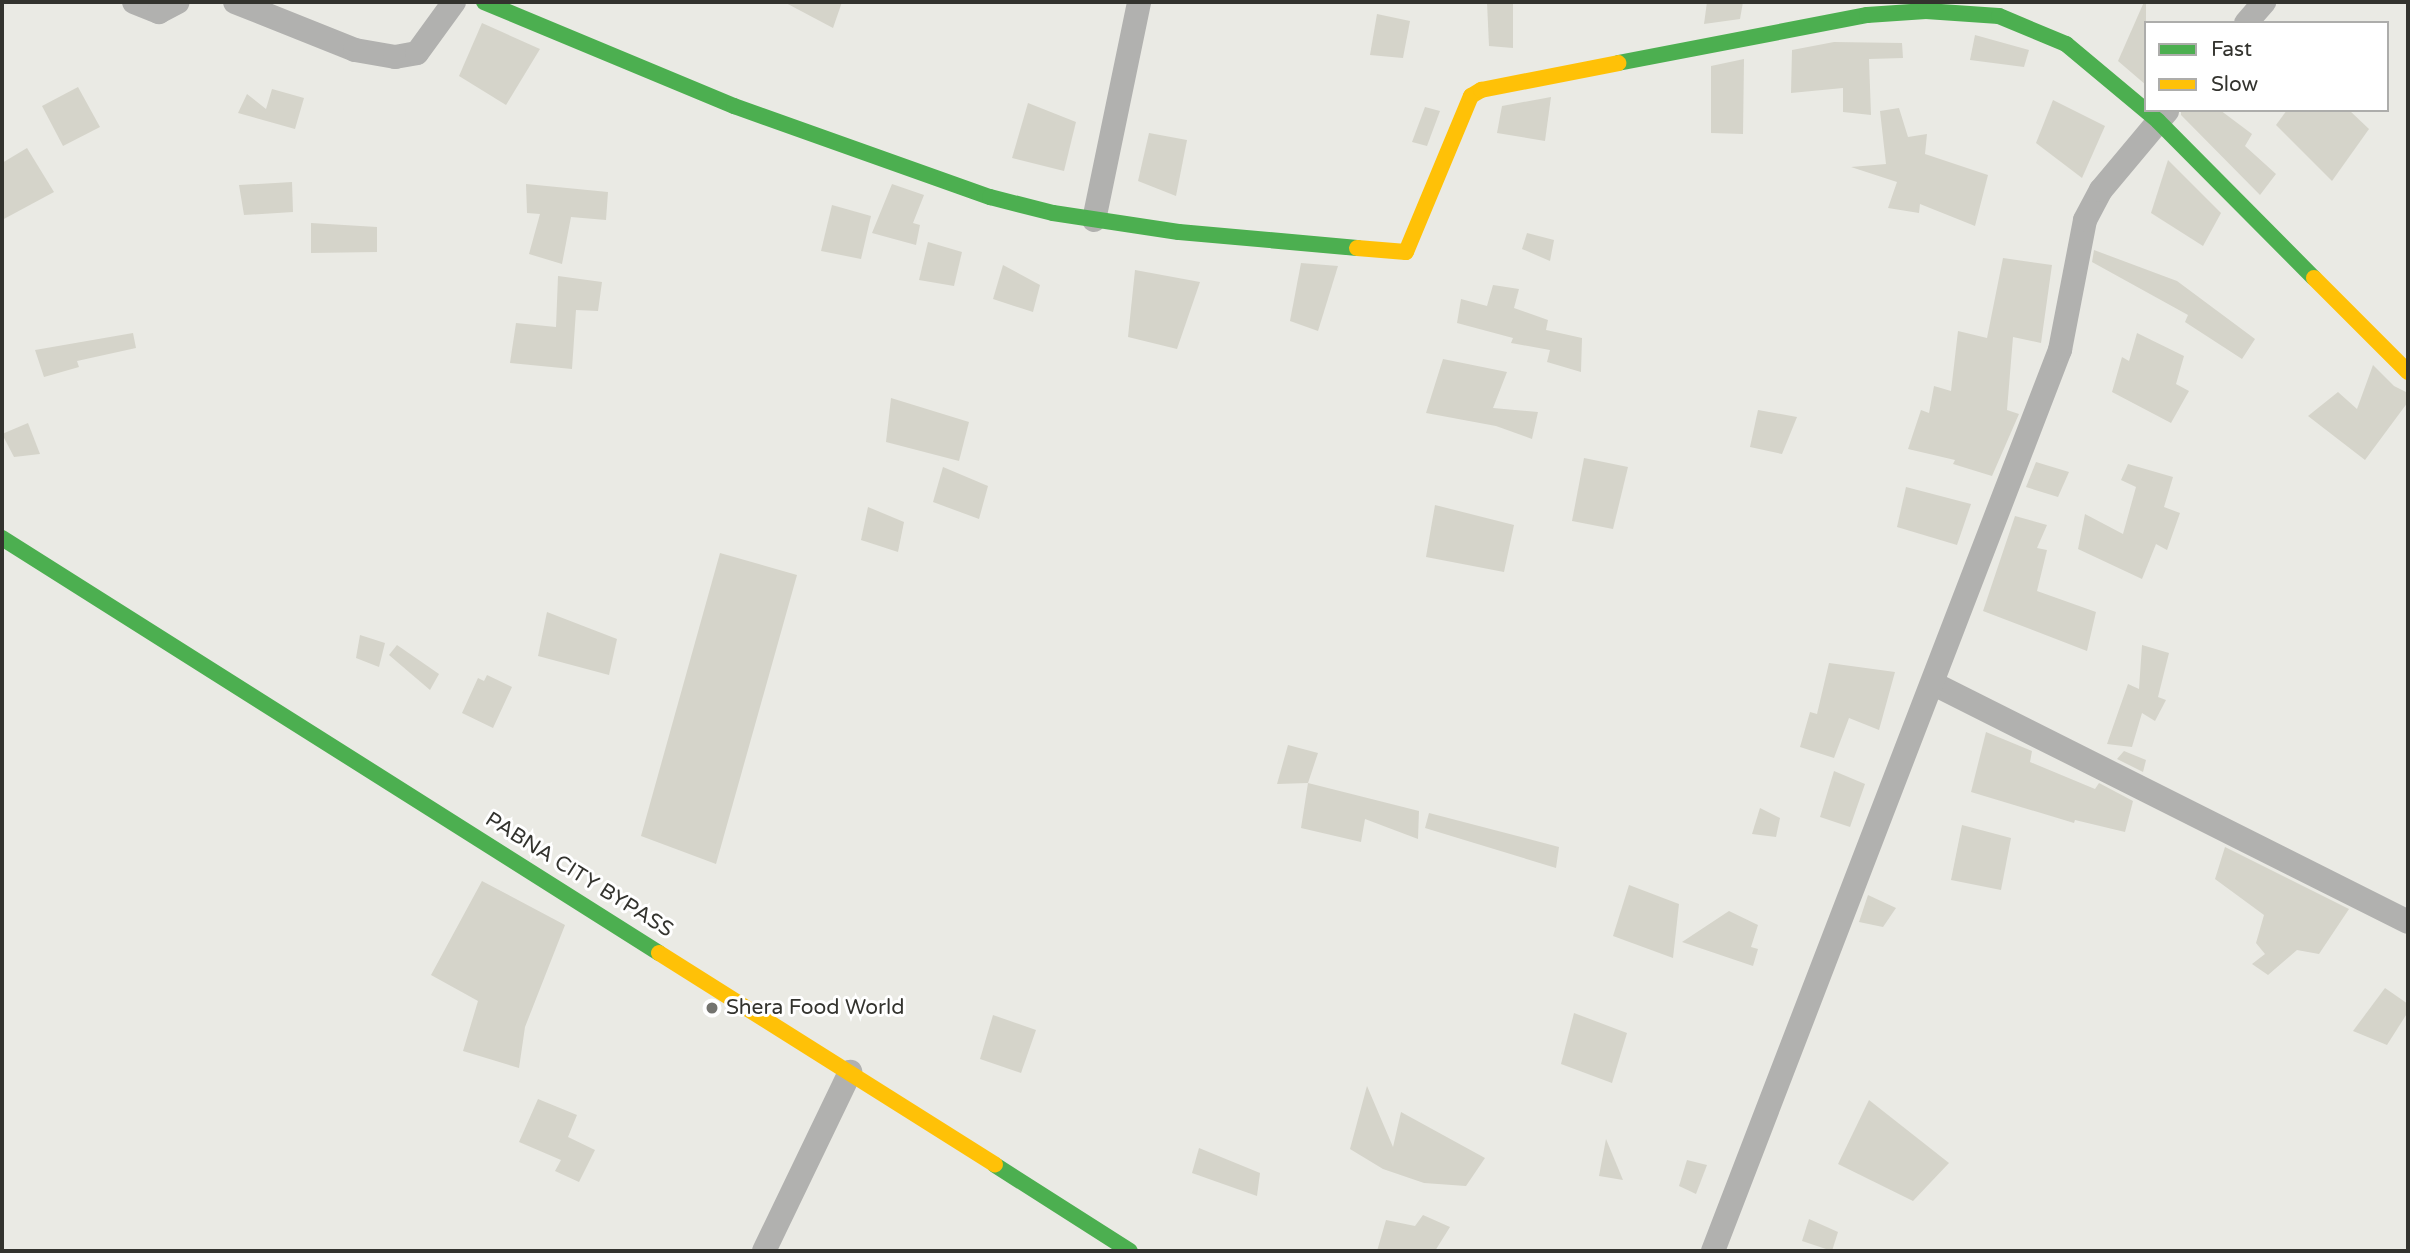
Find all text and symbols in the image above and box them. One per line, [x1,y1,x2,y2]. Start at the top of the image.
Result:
legend [2144,21,2389,112]
text: Fast [2211,37,2252,62]
text: Slow [2211,72,2258,97]
street label: PABNA CITY BYPASS [480,807,678,943]
place label: Shera Food World [726,995,904,1021]
marker: Shera Food World [704,1000,720,1016]

